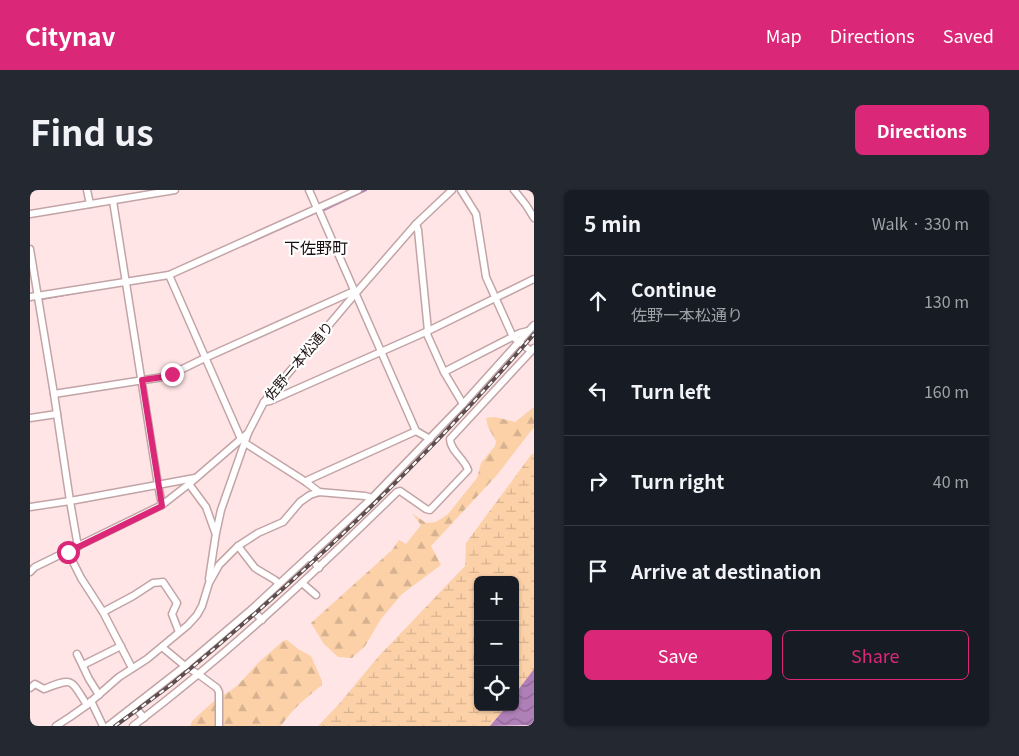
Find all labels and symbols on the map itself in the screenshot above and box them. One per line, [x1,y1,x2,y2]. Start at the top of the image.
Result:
district label: 下佐野町 [284,235,348,259]
street label: 佐野一本松通り [259,316,337,404]
route end [161,363,184,386]
route start [57,541,80,564]

